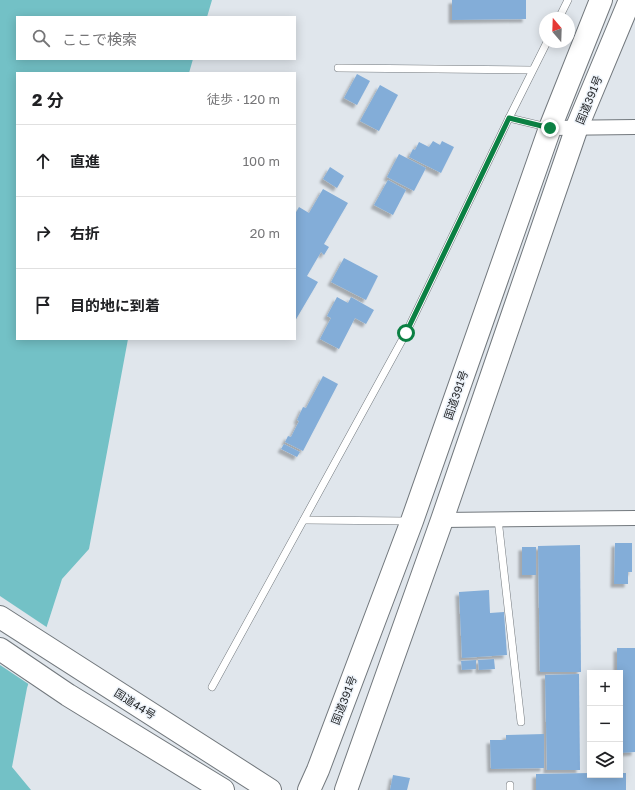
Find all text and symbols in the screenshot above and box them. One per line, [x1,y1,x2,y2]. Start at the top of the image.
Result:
north arrow [539,12,575,48]
search box [16,16,296,60]
icon: search [30,27,52,49]
text: ここで検索 [62,30,137,48]
street label: 国道391号 [573,74,604,126]
text: 2 分 [32,89,64,110]
text: 徒歩 · 120 m [207,91,280,107]
route end [541,119,559,137]
icon: ahead [32,150,54,172]
text: 直進 [70,152,100,170]
text: 100 m [243,153,280,169]
icon: right [32,222,54,244]
text: 右折 [70,224,100,242]
text: 20 m [250,225,280,241]
icon: arrive [32,294,54,316]
text: 目的地に到着 [70,296,160,314]
route start [397,324,415,342]
street label: 国道391号 [441,368,470,421]
map controls [587,670,623,778]
button: + [587,670,623,706]
street label: 国道391号 [328,673,359,726]
street label: 国道44号 [112,686,158,721]
button: − [587,706,623,742]
button: layers [587,742,623,778]

